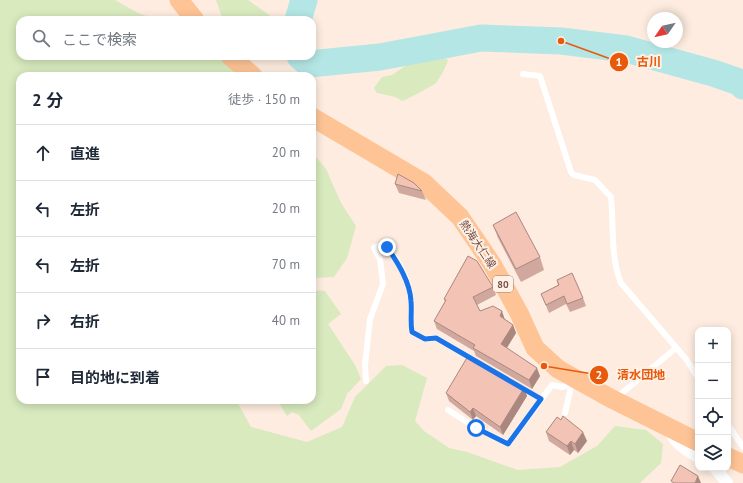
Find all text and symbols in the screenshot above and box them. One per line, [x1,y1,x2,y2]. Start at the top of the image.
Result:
north arrow [647,12,683,48]
search box [16,16,316,60]
icon: search [30,27,52,49]
text: ここで検索 [62,30,137,49]
callout: 古川 [609,50,669,74]
text: 1 [616,54,622,69]
text: 古川 [637,54,661,69]
text: 2 分 [32,89,63,111]
text: 徒歩 · 150 m [228,91,300,108]
icon: ahead [32,142,54,164]
text: 直進 [70,144,100,163]
text: 20 m [272,144,300,161]
icon: left [32,198,54,220]
text: 左折 [70,200,100,219]
text: 20 m [272,200,300,217]
street label: 熱海大仁線 [457,217,499,271]
route end [378,238,396,256]
icon: left [32,254,54,276]
text: 左折 [70,256,100,275]
text: 70 m [272,256,300,273]
road number: 80 [493,276,513,292]
icon: right [32,310,54,332]
text: 右折 [70,312,100,331]
text: 40 m [272,312,300,329]
map controls [695,327,731,471]
button: + [695,327,731,363]
callout: 清水団地 [589,363,673,387]
button: − [695,363,731,399]
icon: arrive [32,366,54,388]
text: 2 [596,367,602,382]
text: 清水団地 [617,367,665,382]
text: 目的地に到着 [70,368,160,387]
button: locate [695,399,731,435]
route start [467,419,485,437]
button: layers [695,435,731,471]

